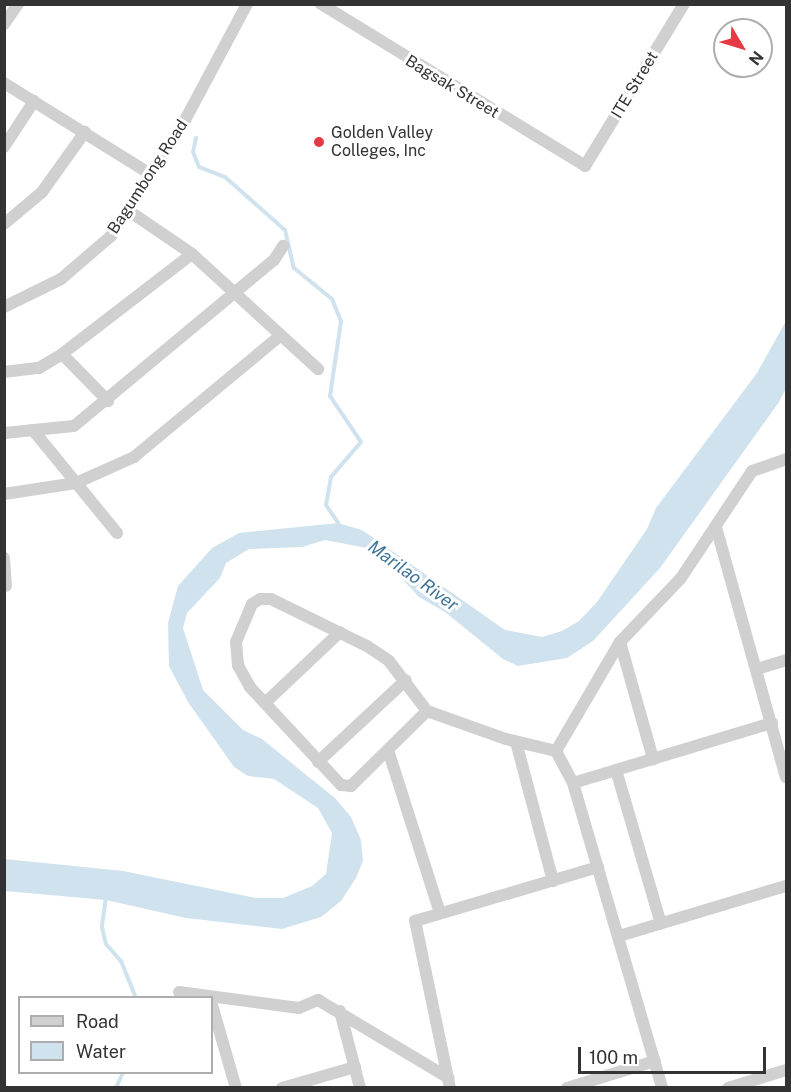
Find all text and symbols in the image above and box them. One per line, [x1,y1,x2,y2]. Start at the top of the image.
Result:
north arrow [713,18,773,78]
text: N [745,47,767,69]
street label: ITE Street [608,48,662,122]
street label: Bagsak Street [402,52,502,122]
street label: Bagumbong Road [104,116,192,238]
place label: Golden Valley Colleges, Inc [331,123,433,161]
marker: Golden Valley Colleges, Inc [312,135,326,149]
water label: Marilao River [364,536,462,616]
legend [18,996,213,1074]
text: Road [76,1011,119,1032]
scale bar [581,1035,768,1073]
text: Water [76,1041,126,1062]
text: 100 m [589,1047,638,1068]

